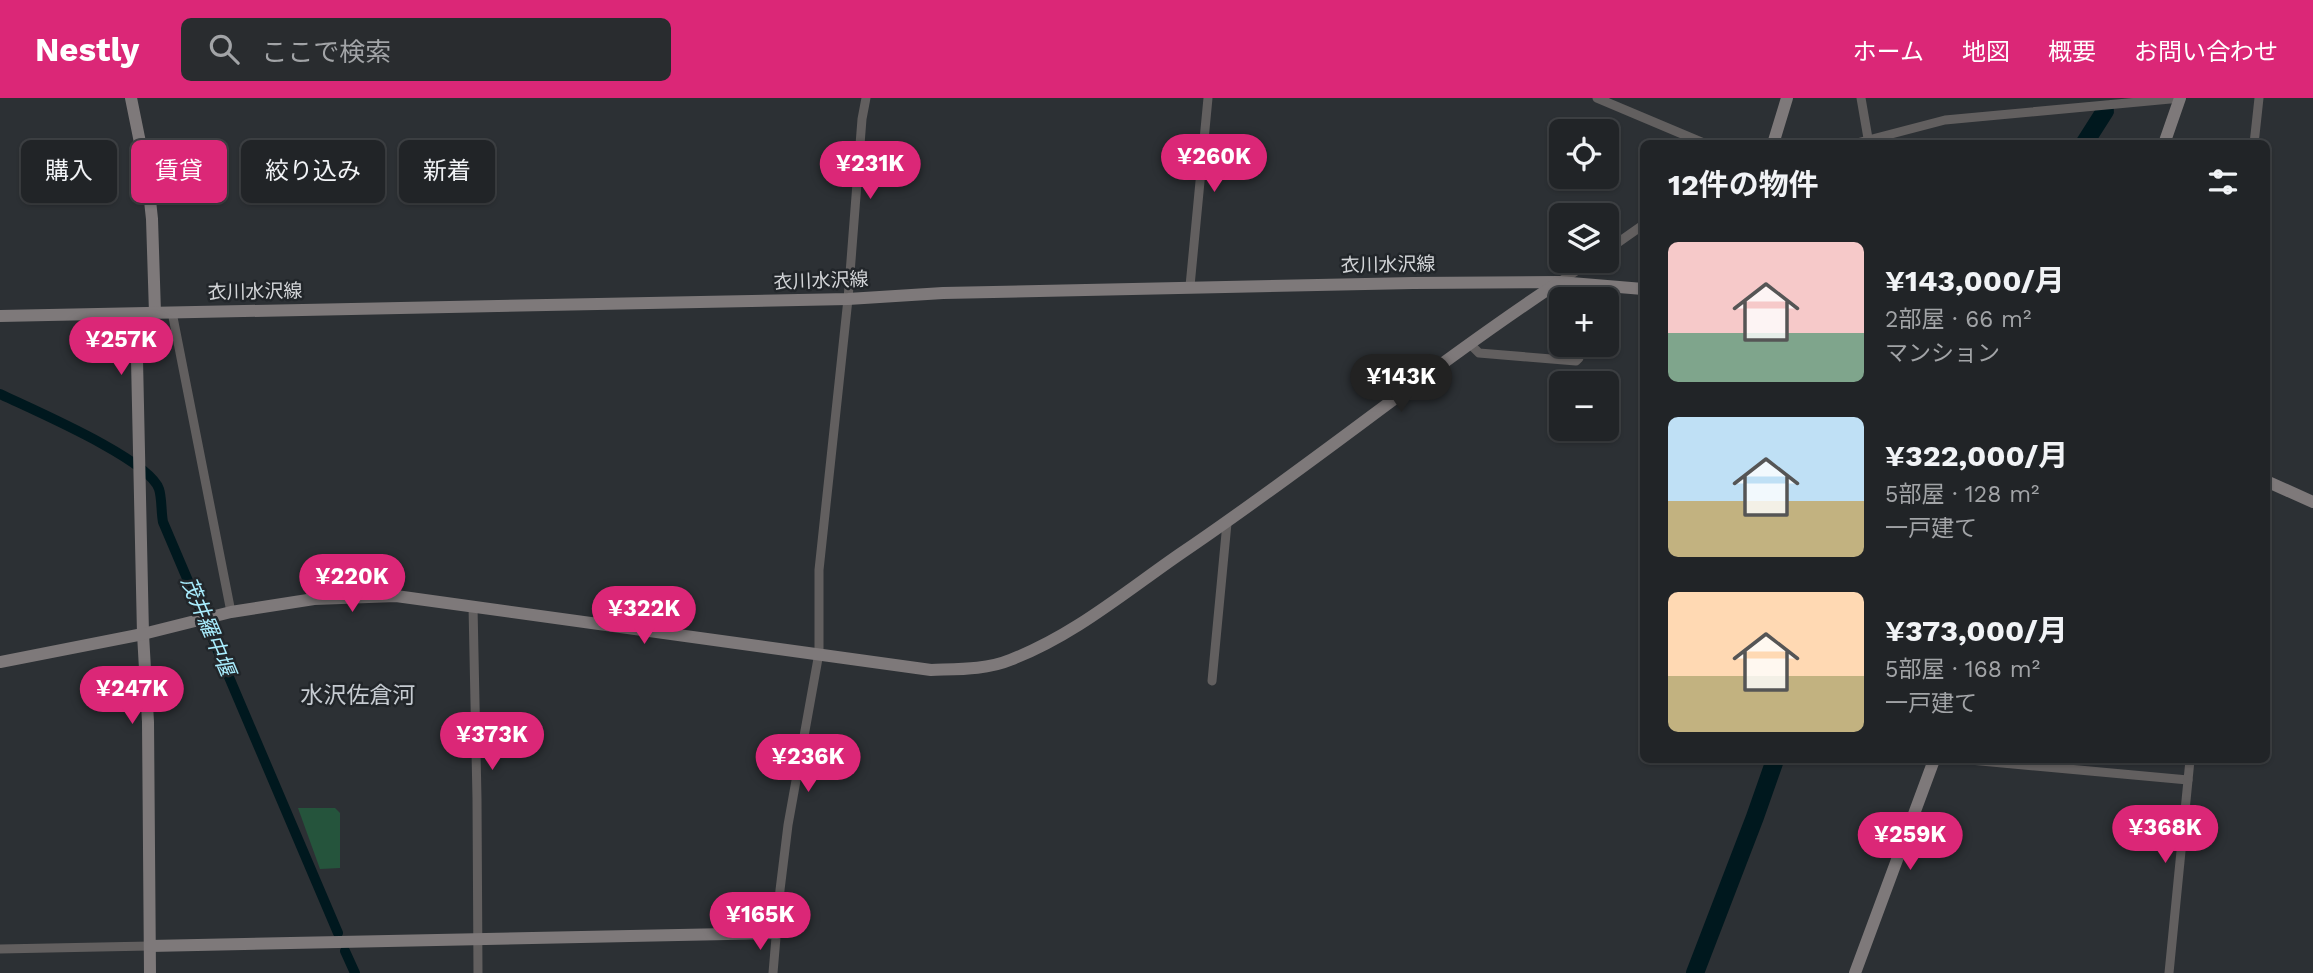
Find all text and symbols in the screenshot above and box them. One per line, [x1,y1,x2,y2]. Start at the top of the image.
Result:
search box [181,18,671,81]
text: Nestly [35,30,139,69]
icon: search [205,30,243,68]
text: ここで検索 [261,37,391,67]
text: ホーム [1853,38,1924,66]
text: 地図 [1962,38,2010,66]
text: 概要 [2048,38,2096,66]
text: お問い合わせ [2134,38,2278,66]
map controls [1549,119,1619,441]
button: locate [1549,119,1619,189]
pin: ¥260K [1165,134,1263,194]
chip: 購入 [21,140,117,203]
chip: 賃貸 [131,140,227,203]
chip: 絞り込み [241,140,385,203]
chip: 新着 [399,140,495,203]
pin: ¥231K [821,141,919,201]
text: ¥260K [1177,143,1251,170]
text: ¥231K [836,150,904,177]
icon: filters [2204,163,2242,201]
text: 12件の物件 [1668,167,1819,202]
button: layers [1549,203,1619,273]
street label: 衣川水沢線 [1340,252,1436,277]
text: ¥143,000/月 [1885,263,2065,298]
street label: 衣川水沢線 [773,267,869,294]
icon: home [1724,270,1808,354]
street label: 衣川水沢線 [207,279,303,304]
button: + [1549,287,1619,357]
text: 2部屋 · 66 m² [1885,306,2031,333]
pin: ¥257K [72,317,170,377]
text: ¥257K [85,326,157,353]
text: マンション [1885,340,2000,367]
pin: ¥143K [1352,354,1450,414]
text: ¥143K [1366,363,1436,390]
button: − [1549,371,1619,441]
text: ¥322,000/月 [1885,438,2068,473]
icon: home [1724,445,1808,529]
text: 5部屋 · 128 m² [1885,481,2040,508]
text: 一戸建て [1885,515,1977,542]
pin: ¥220K [303,554,401,614]
text: ¥220K [315,563,389,590]
water label: 茂井羅中堰 [176,573,242,683]
pin: ¥322K [595,587,693,646]
text: ¥322K [608,595,680,622]
text: ¥373,000/月 [1885,613,2068,648]
icon: home [1724,620,1808,704]
text: 5部屋 · 168 m² [1885,656,2040,683]
pin: ¥247K [83,666,181,726]
text: ¥247K [96,675,168,702]
district label: 水沢佐倉河 [301,682,416,709]
text: 一戸建て [1885,690,1977,717]
pin: ¥373K [443,712,541,772]
text: ¥373K [456,721,528,748]
pin: ¥236K [759,734,857,794]
text: ¥236K [772,743,844,770]
pin: ¥368K [2116,806,2214,865]
pin: ¥259K [1861,812,1959,872]
text: ¥368K [2128,814,2202,841]
text: ¥259K [1874,821,1946,848]
pin: ¥165K [711,892,809,952]
text: ¥165K [726,901,794,928]

